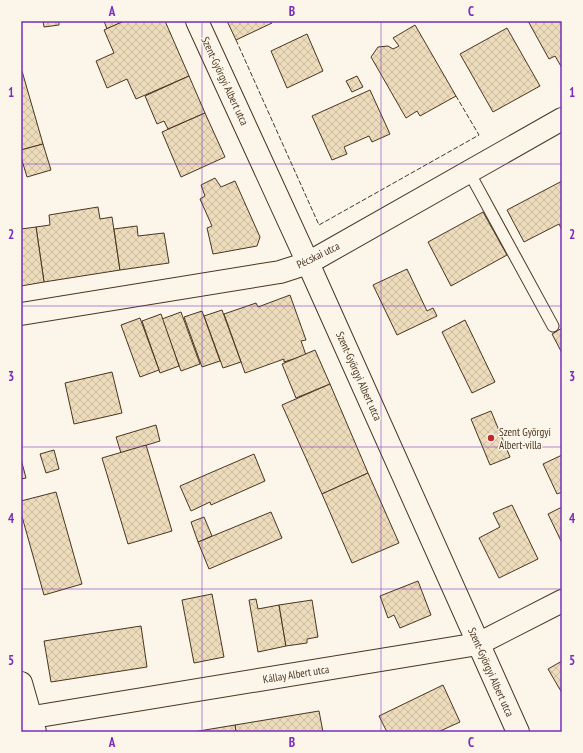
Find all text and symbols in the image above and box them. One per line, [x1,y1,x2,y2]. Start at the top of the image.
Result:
text: A [108,3,116,20]
text: B [289,3,295,20]
text: C [468,3,474,20]
street label: Szent-Györgyi Albert utca [198,34,252,128]
text: 1 [8,84,14,101]
text: 1 [569,84,575,101]
text: 2 [8,226,14,243]
text: 2 [569,226,575,243]
street label: Pécskai utca [294,239,342,271]
street label: Szent-Györgyi Albert utca [333,329,385,423]
text: 3 [8,368,14,385]
text: 3 [569,368,575,385]
place label: Szent Györgyi Albert-villa [499,425,551,452]
marker: Szent Györgyi Albert-villa [486,433,496,443]
text: 4 [8,510,15,527]
text: 4 [569,510,576,527]
street label: Szent-Györgyi Albert utca [465,625,517,719]
text: 5 [8,652,14,669]
text: 5 [569,652,575,669]
street label: Kállay Albert utca [262,662,330,686]
text: A [108,734,116,751]
text: B [289,734,295,751]
text: C [468,734,474,751]

